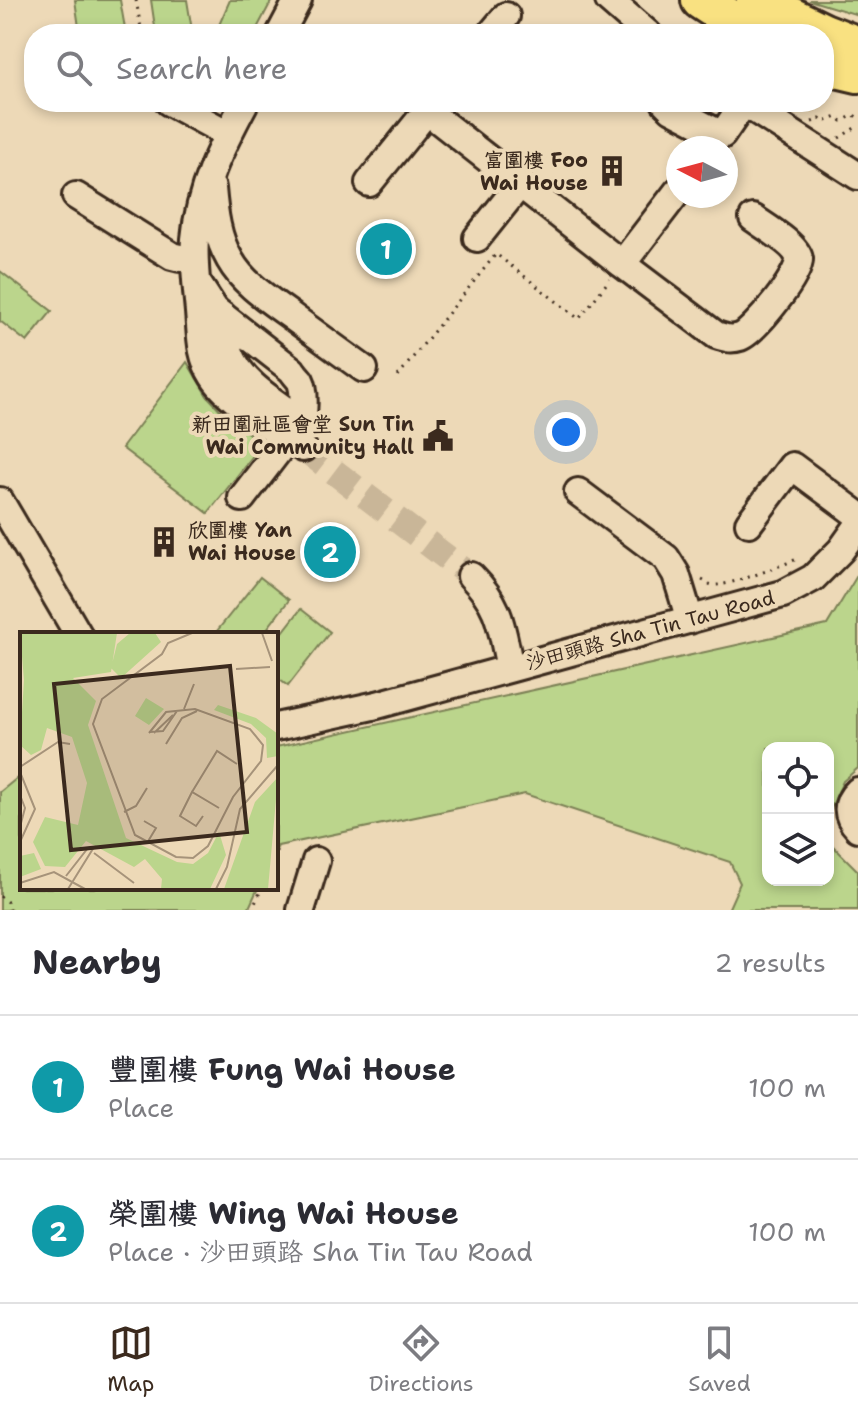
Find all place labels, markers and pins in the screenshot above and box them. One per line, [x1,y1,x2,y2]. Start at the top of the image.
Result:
place label: 富圍樓 Foo Wai House [480,147,588,196]
building icon: 富圍樓 Foo Wai House [595,154,629,188]
pin: 1 [360,219,412,279]
place label: 新田圍社區會堂 Sun Tin Wai Community Hall [192,411,414,460]
public building icon: 新田圍社區會堂 Sun Tin Wai Community Hall [421,419,455,453]
place label: 欣圍樓 Yan Wai House [188,517,296,566]
pin: 2 [304,522,356,582]
building icon: 欣圍樓 Yan Wai House [147,525,181,559]

